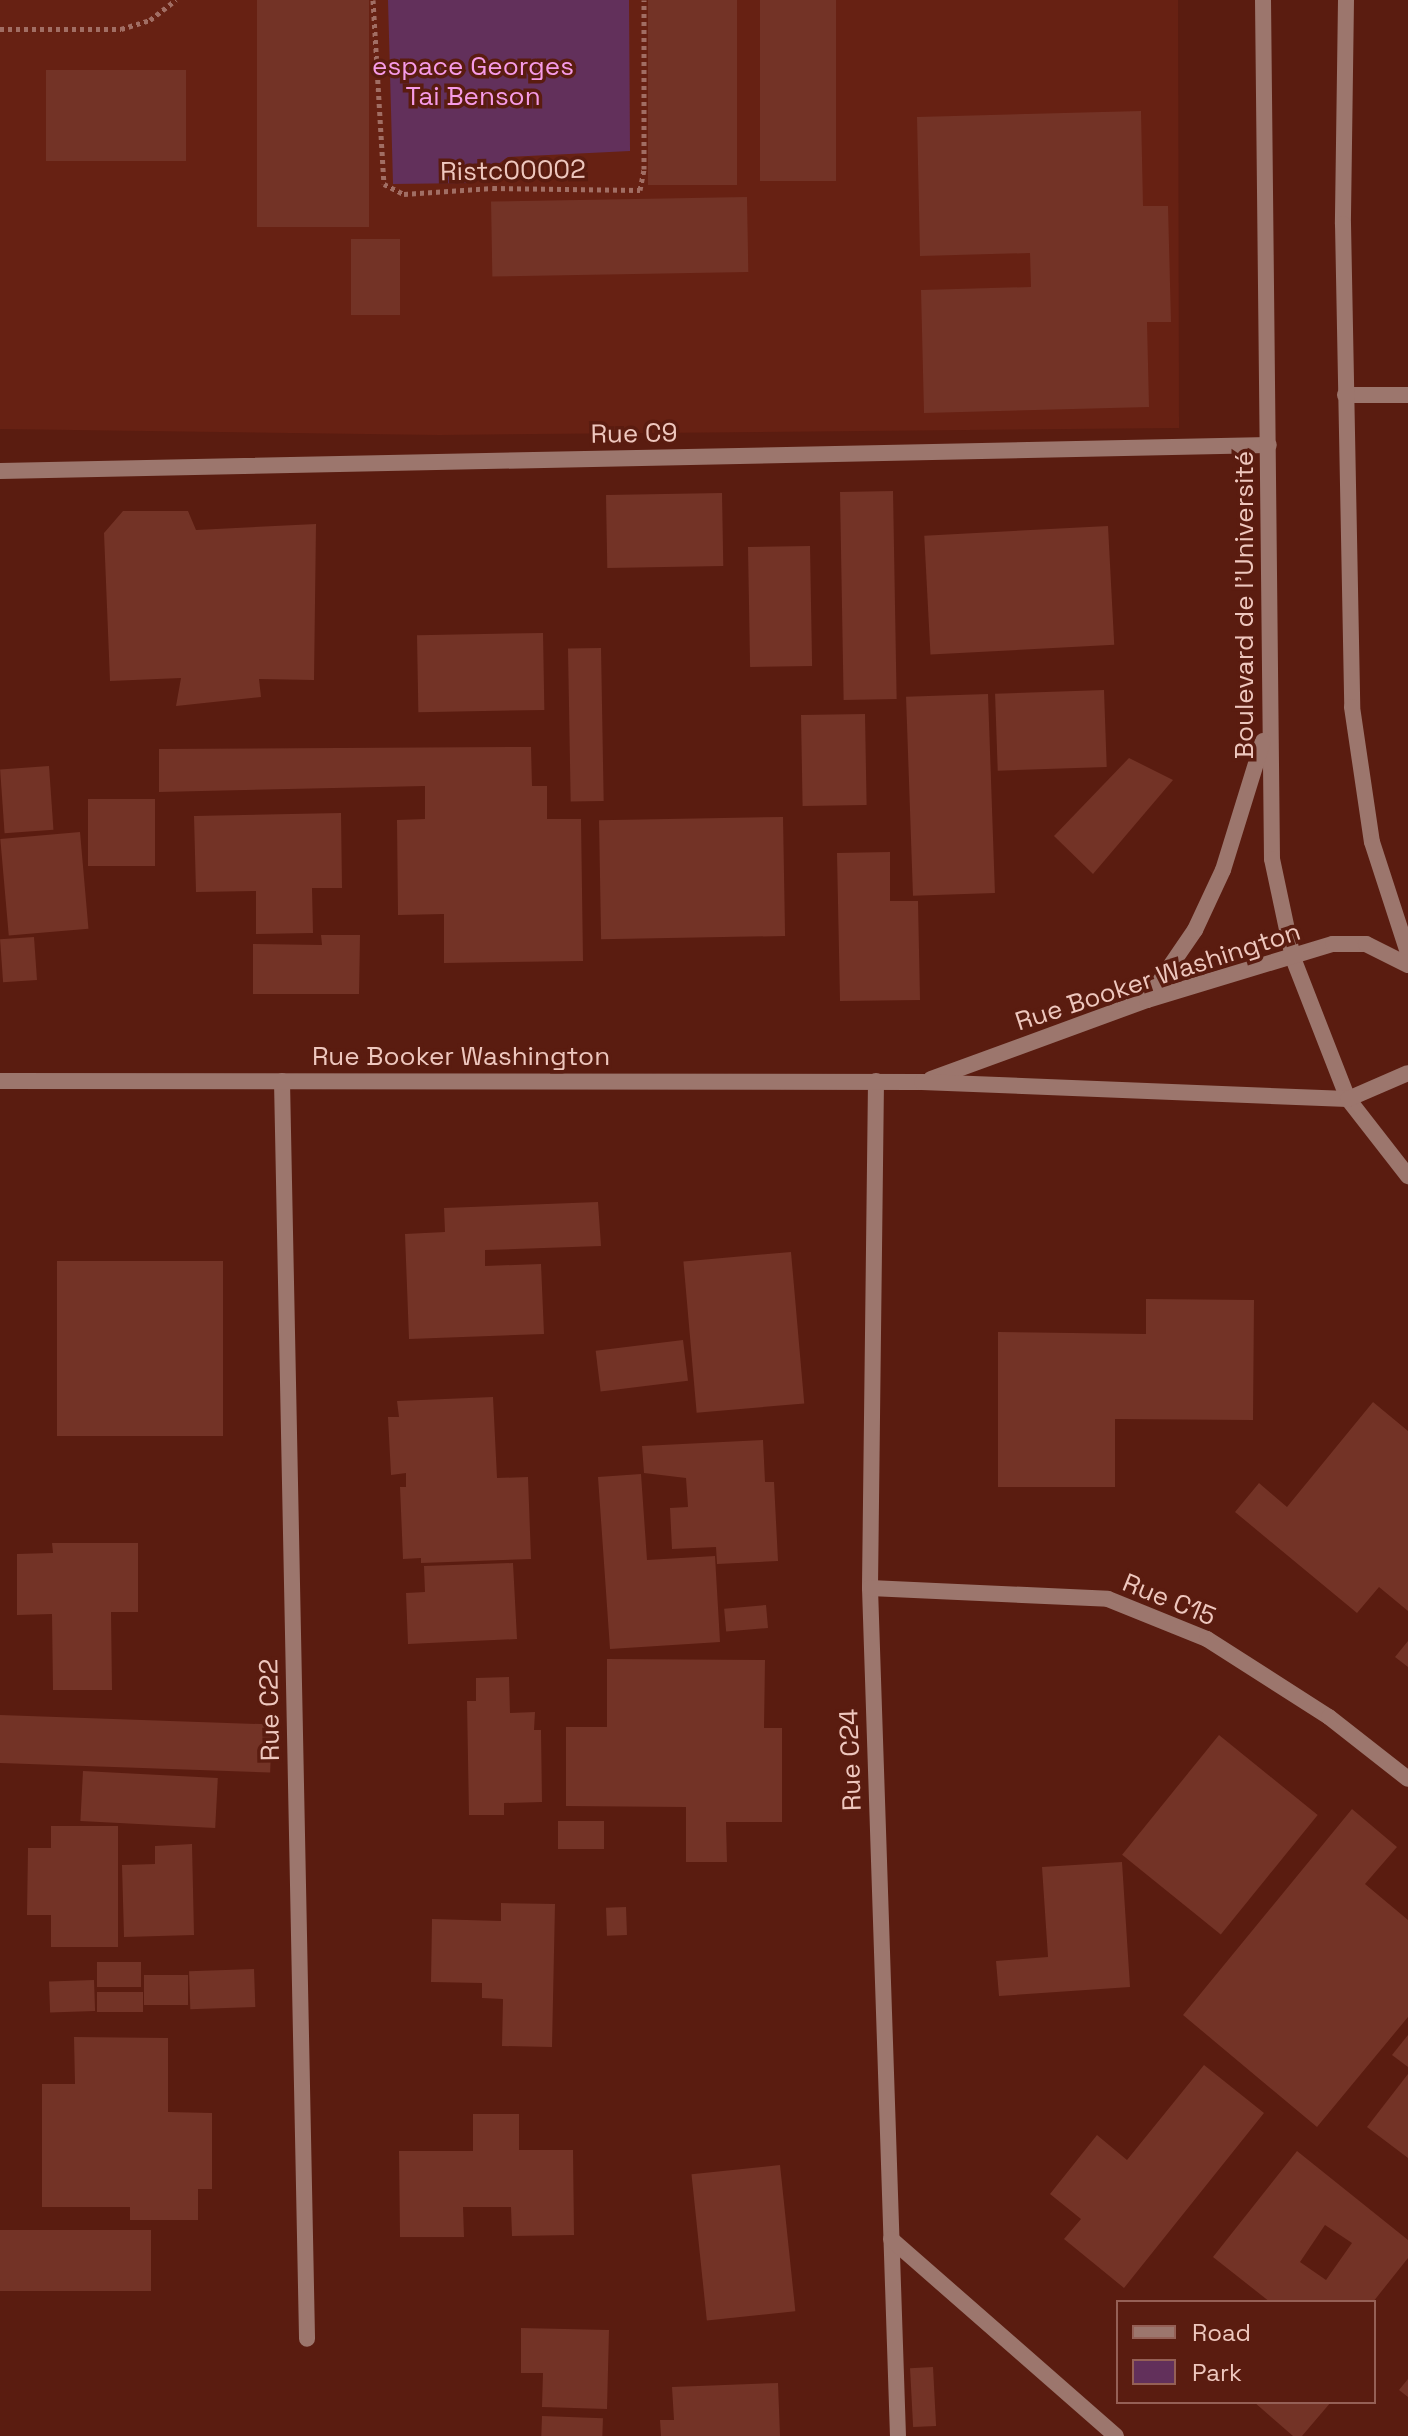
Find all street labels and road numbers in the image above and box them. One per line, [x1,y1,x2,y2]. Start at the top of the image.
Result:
street label: Ristc00002 [440,154,586,188]
street label: Rue C9 [590,418,678,450]
street label: Boulevard de l'Université [1229,451,1261,759]
street label: Rue Booker Washington [1011,916,1305,1038]
street label: Rue Booker Washington [312,1041,610,1073]
street label: Rue C15 [1118,1567,1220,1633]
street label: Rue C22 [254,1659,286,1761]
street label: Rue C24 [834,1708,868,1812]

